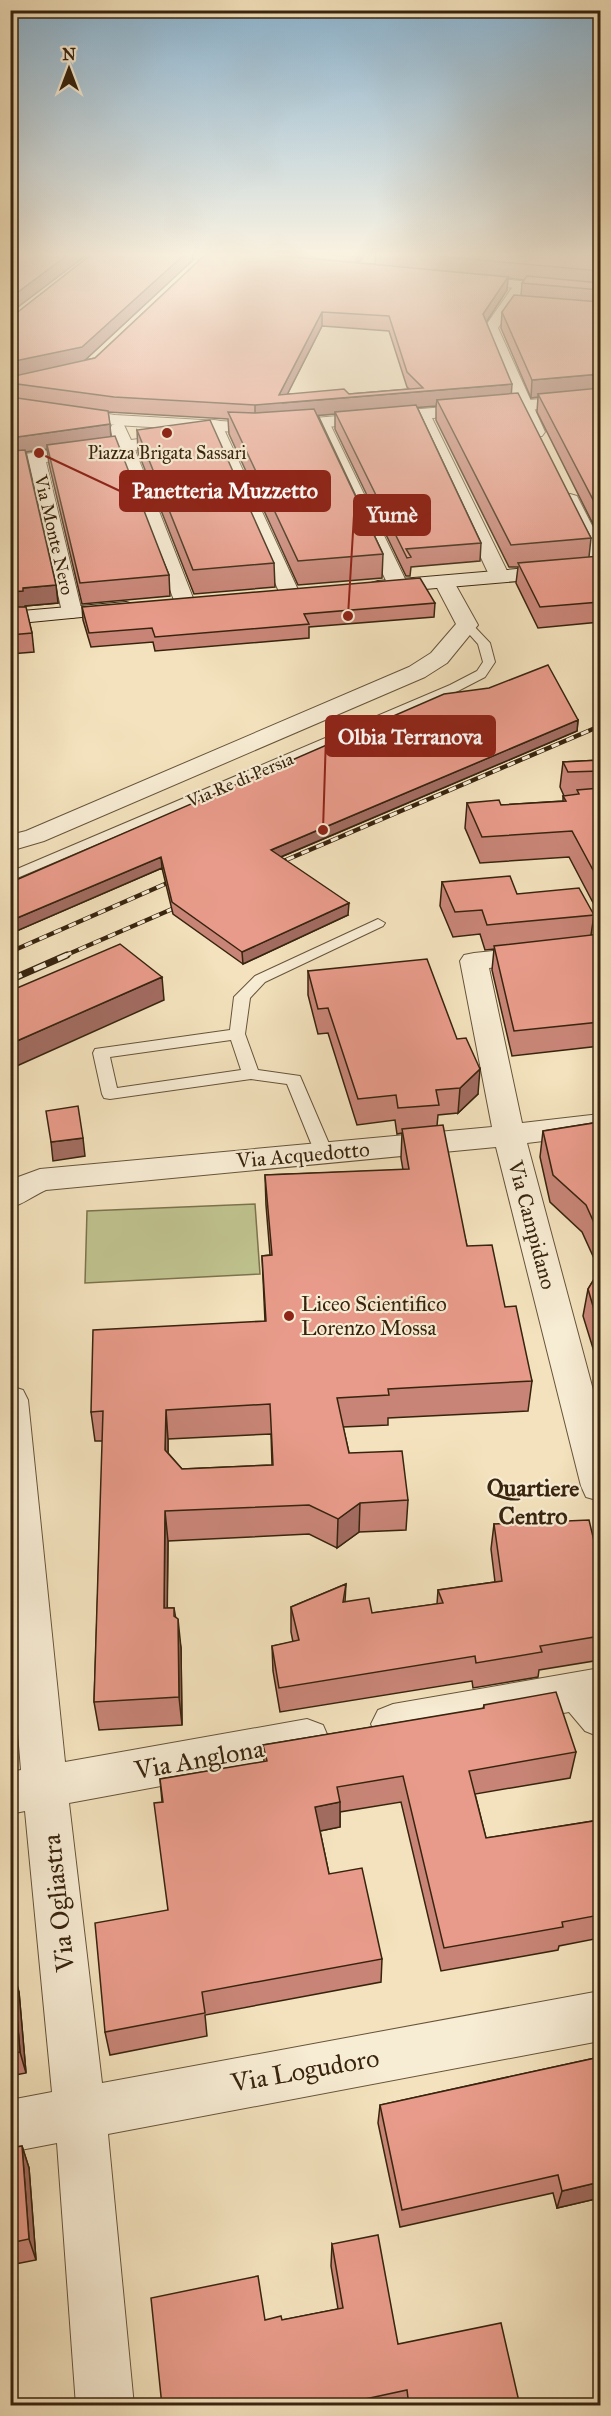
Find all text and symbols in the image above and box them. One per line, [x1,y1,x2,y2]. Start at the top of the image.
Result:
north arrow [39,39,99,99]
text: N [62,45,76,64]
marker: Piazza Brigata Sassari [160,426,174,440]
place label: Piazza Brigata Sassari [88,442,246,465]
callout: Panetteria Muzzetto [120,471,330,511]
street label: Via Monte Nero [29,472,78,597]
text: Panetteria Muzzetto [132,477,318,504]
callout: Yumè [354,495,430,535]
text: Yumè [365,501,418,528]
callout: Olbia Terranova [326,716,495,756]
text: Olbia Terranova [338,723,483,750]
street label: Via Re di Persia [182,747,297,813]
street label: Via Acquedotto [234,1136,371,1174]
street label: Via Campidano [502,1157,562,1293]
place label: Liceo Scientifico Lorenzo Mossa [301,1291,447,1341]
marker: Liceo Scientifico Lorenzo Mossa [282,1309,296,1323]
district label: Quartiere Centro [487,1473,579,1531]
street label: Via Anglona [131,1732,266,1786]
street label: Via Ogliastra [35,1833,81,1974]
street label: Via Logudoro [227,2041,382,2099]

